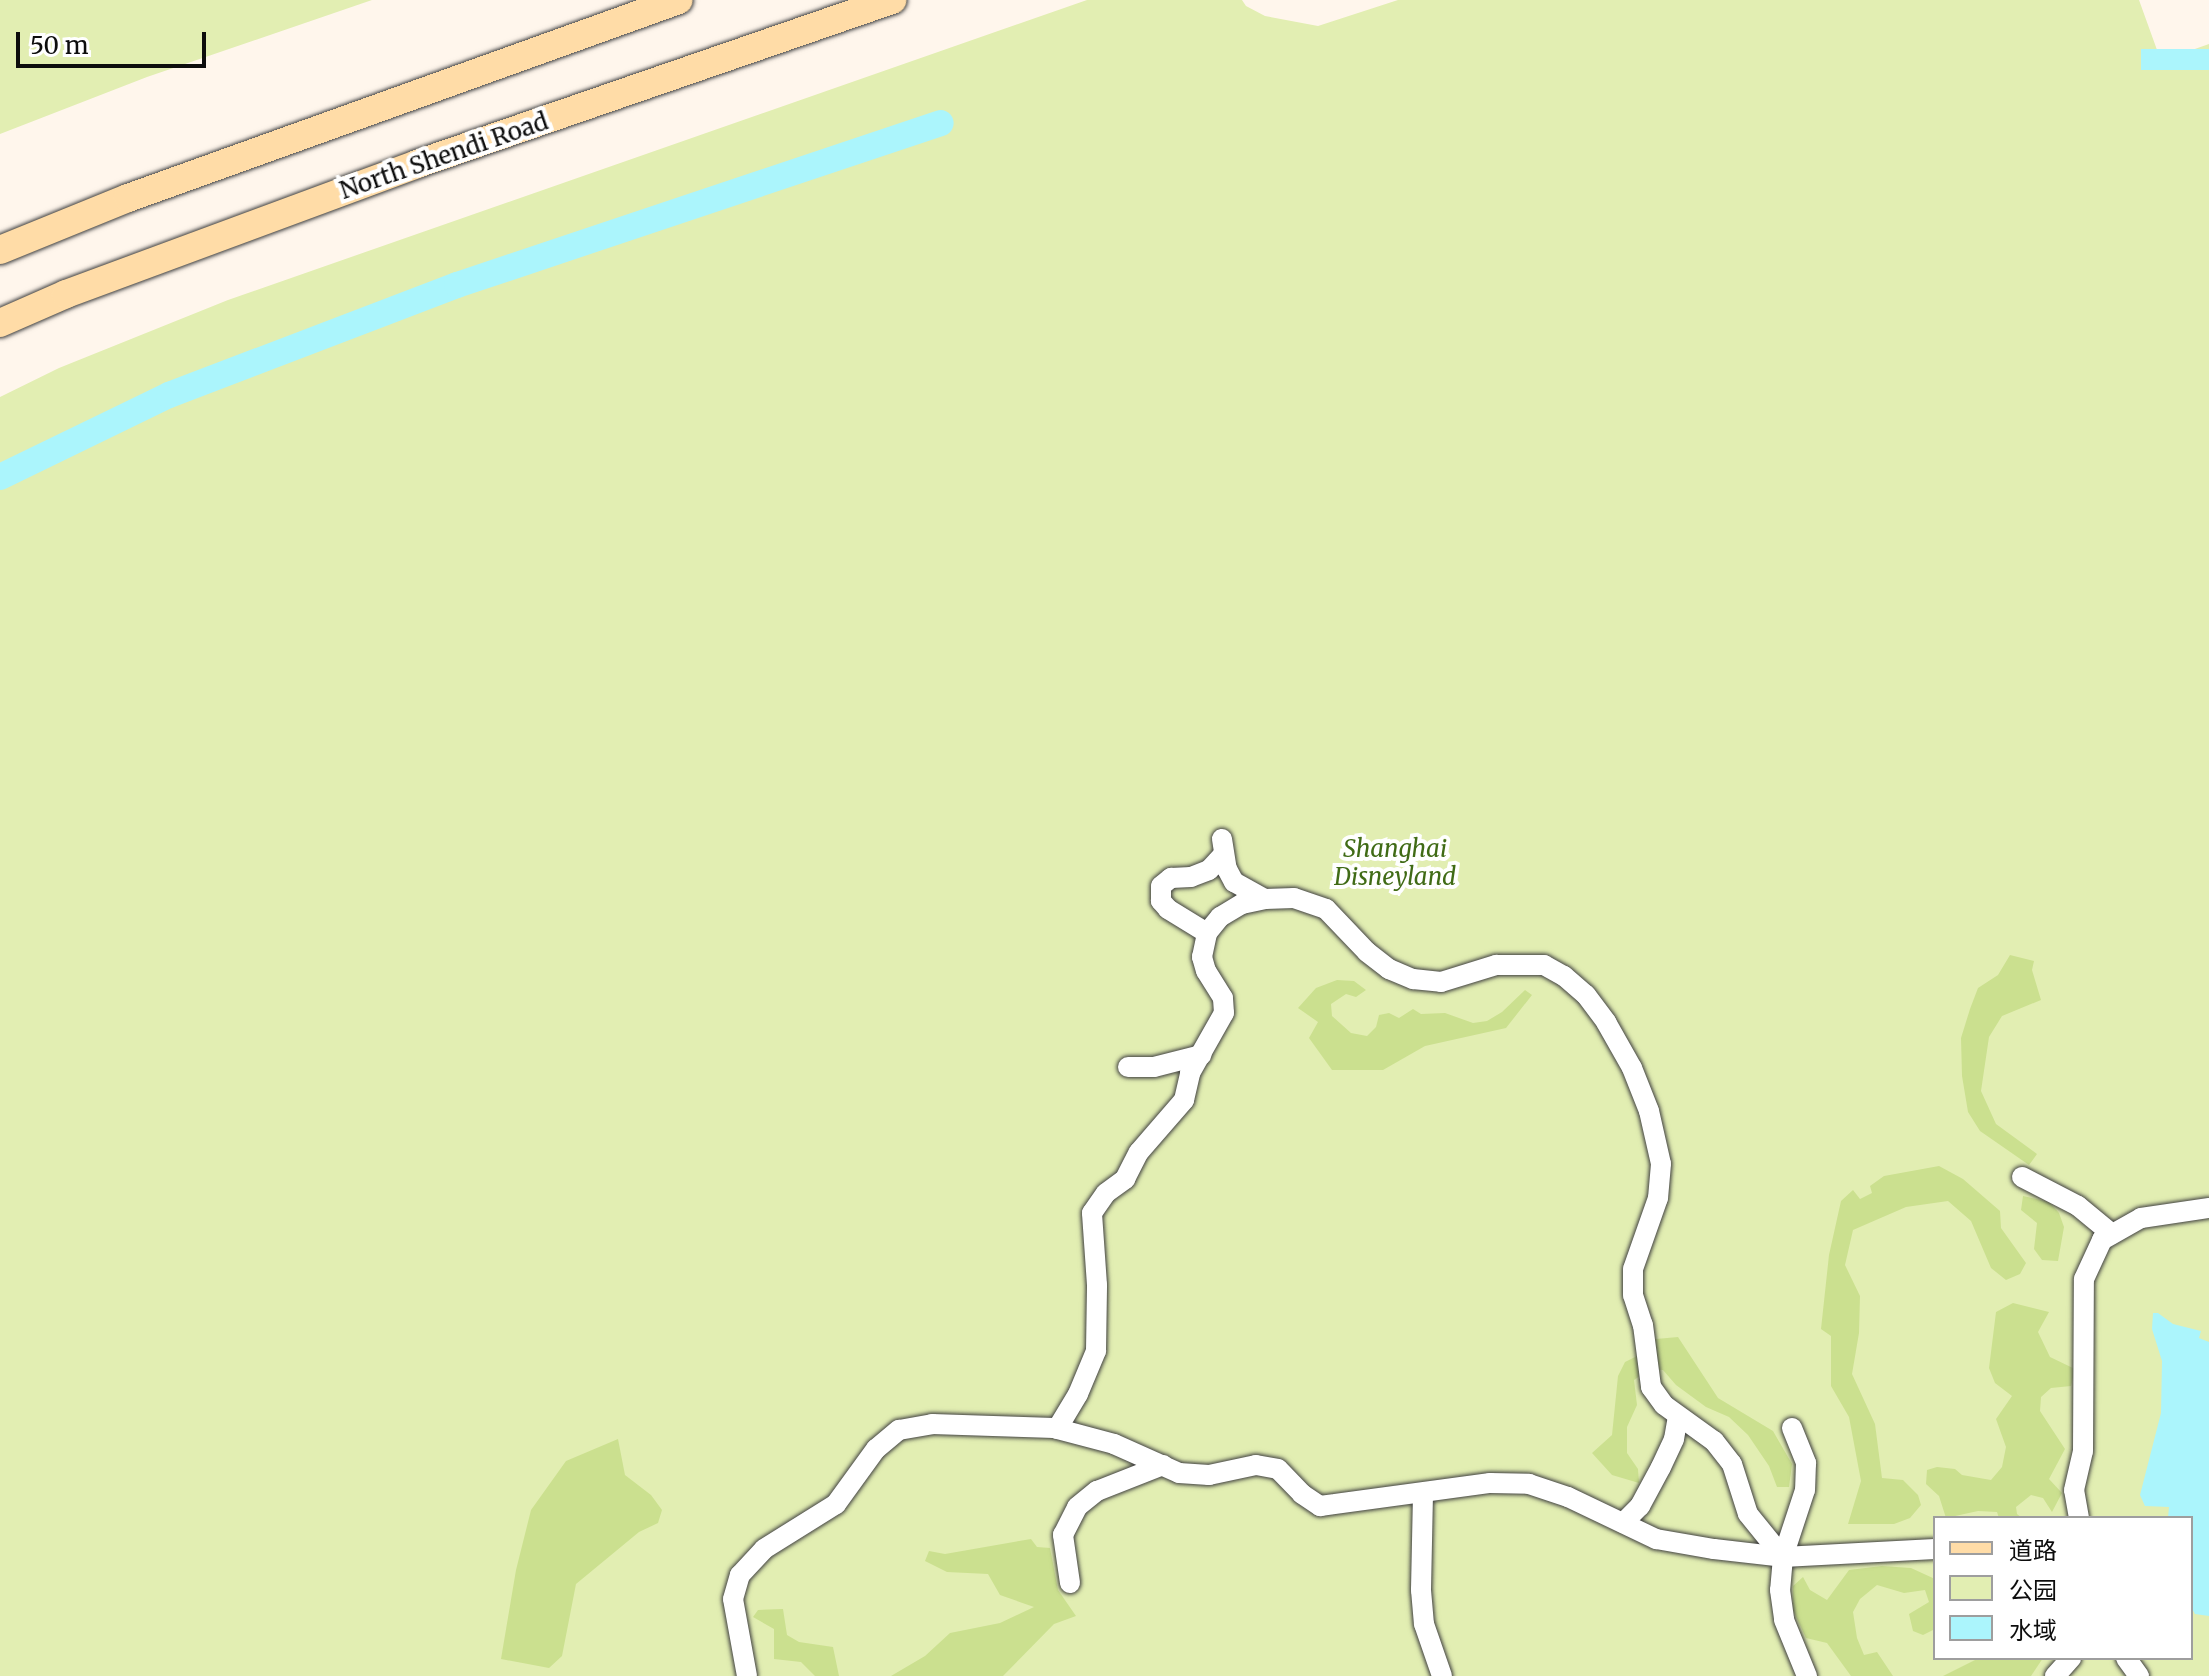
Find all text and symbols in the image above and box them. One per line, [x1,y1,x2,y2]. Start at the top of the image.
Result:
scale bar [20,16,210,66]
text: 50 m [30,30,89,61]
street label: North Shendi Road [336,107,552,205]
park label: Shanghai Disneyland [1334,835,1456,891]
legend [1933,1516,2193,1660]
text: 道路 [2009,1535,2057,1566]
text: 公园 [2009,1575,2057,1606]
text: 水域 [2009,1615,2057,1646]

